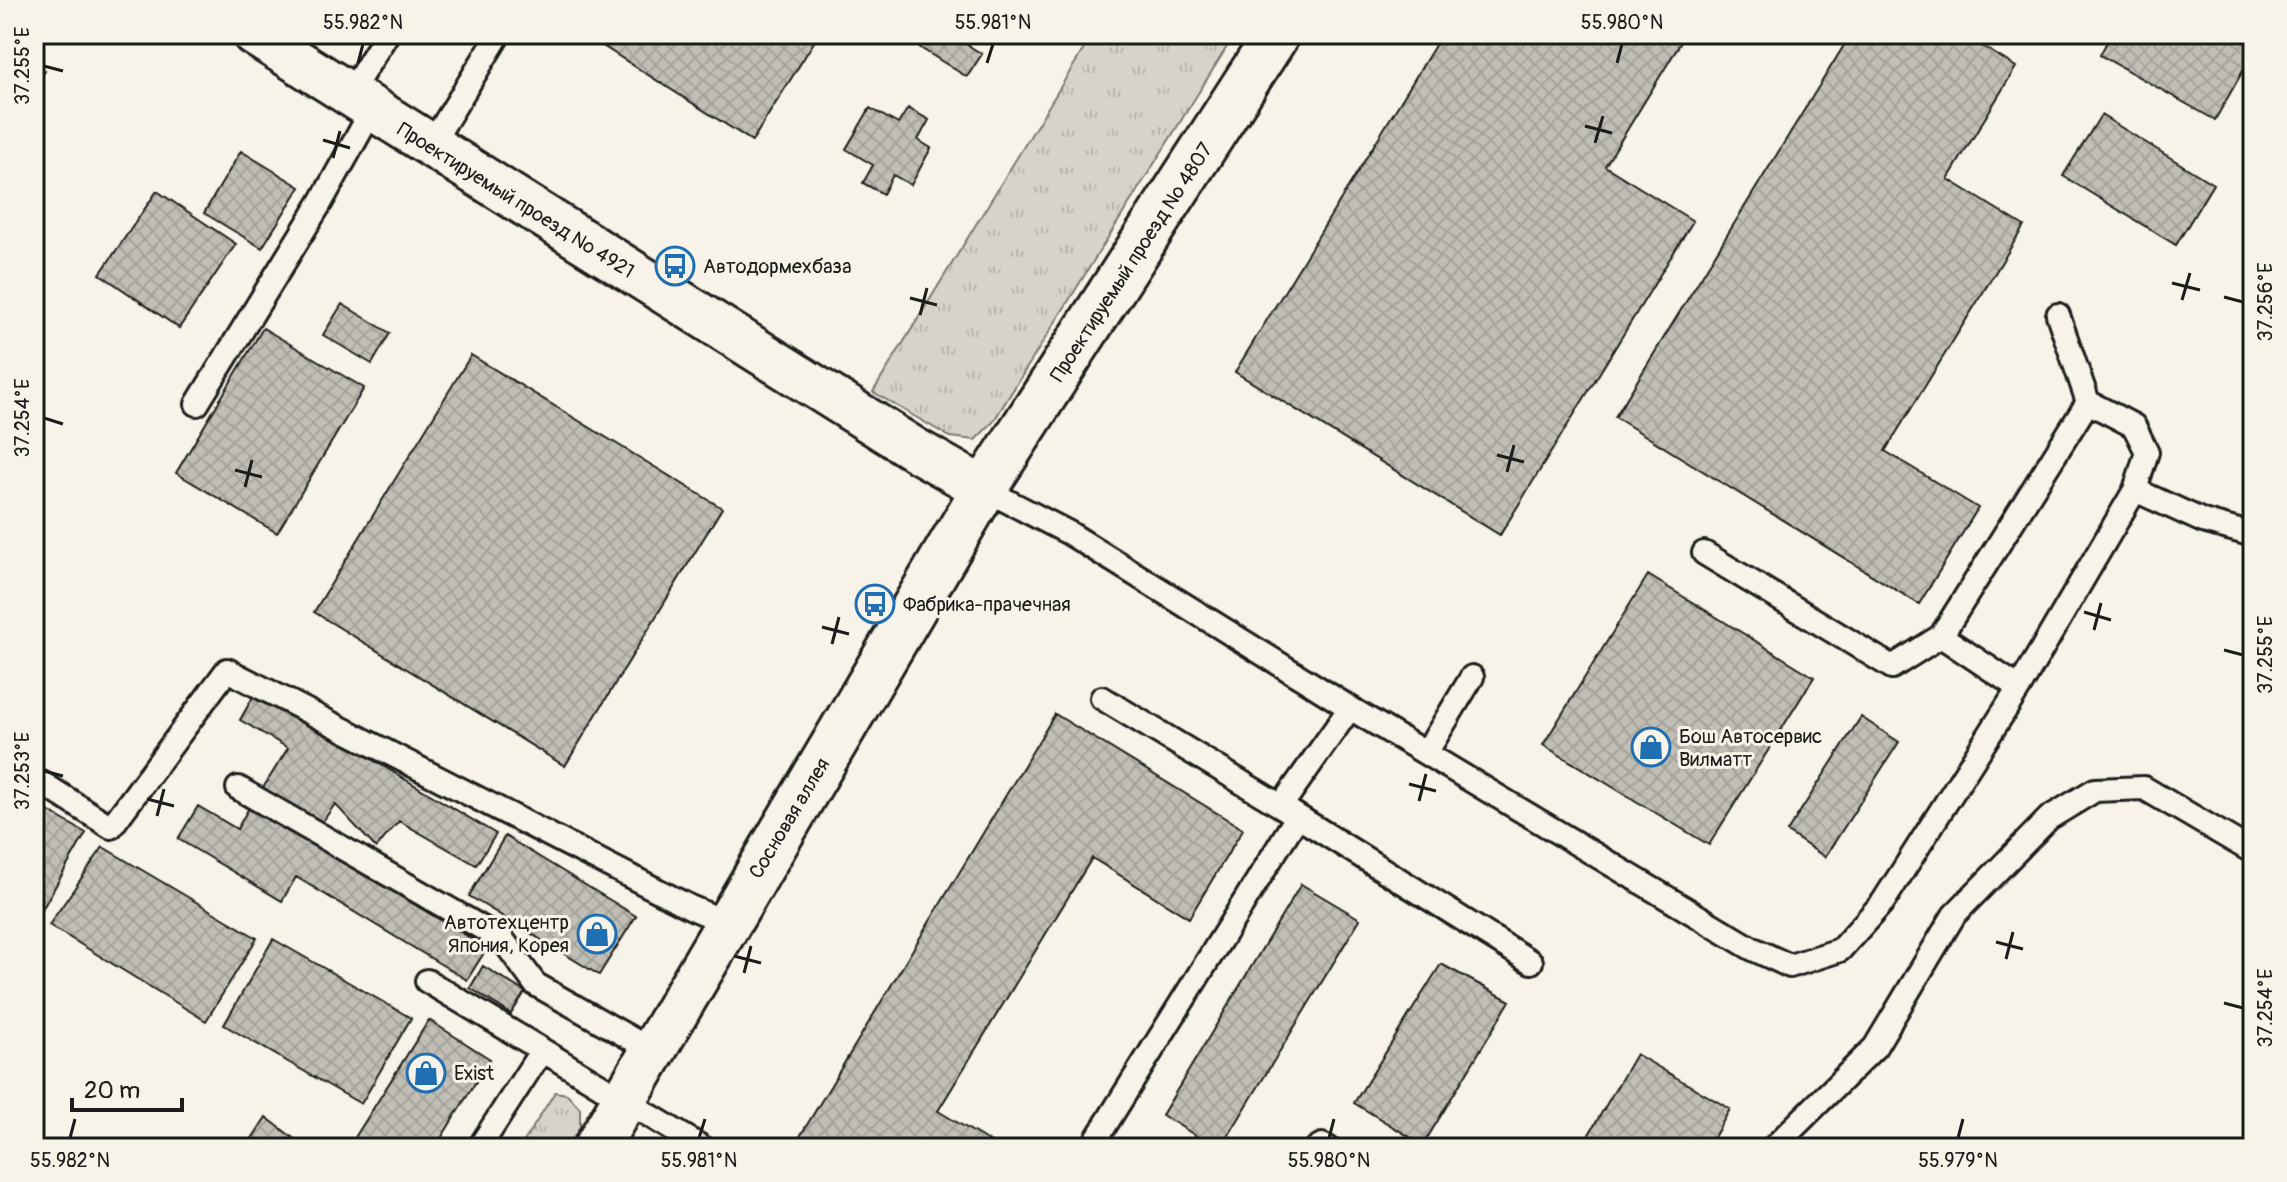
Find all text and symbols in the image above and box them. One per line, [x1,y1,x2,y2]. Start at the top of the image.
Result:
text: 55.982°N [323,10,403,35]
text: 55.981°N [955,10,1031,35]
text: 55.980°N [1581,10,1663,35]
text: 37.255°E [10,27,35,105]
street label: Проектируемый проезд № 4921 [393,117,639,284]
street label: Проектируемый проезд № 4807 [1045,138,1218,386]
bus stop icon: Автодормехбаза [654,245,696,287]
place label: Автодормехбаза [703,254,852,279]
text: 37.256°E [2253,263,2278,341]
text: 37.254°E [10,379,35,457]
bus stop icon: Фабрика-прачечная [854,583,896,625]
place label: Фабрика-прачечная [903,592,1071,617]
text: 37.255°E [2253,616,2278,694]
place label: Бош Автосервис Вилматт [1679,724,1822,772]
shop icon: Бош Автосервис Вилматт [1630,726,1672,768]
text: 37.253°E [10,732,35,810]
street label: Сосновая аллея [744,753,835,883]
place label: Автотехцентр Япония, Корея [444,910,569,958]
shop icon: Автотехцентр Япония, Корея [576,913,618,955]
text: 37.254°E [2253,969,2278,1047]
shop icon: Exist [405,1052,447,1094]
place label: Exist [454,1061,495,1086]
scale bar [72,1062,182,1112]
text: 20 m [84,1076,140,1105]
text: 55.982°N [30,1148,110,1173]
text: 55.981°N [661,1148,737,1173]
text: 55.980°N [1288,1148,1370,1173]
text: 55.979°N [1918,1148,1998,1173]

